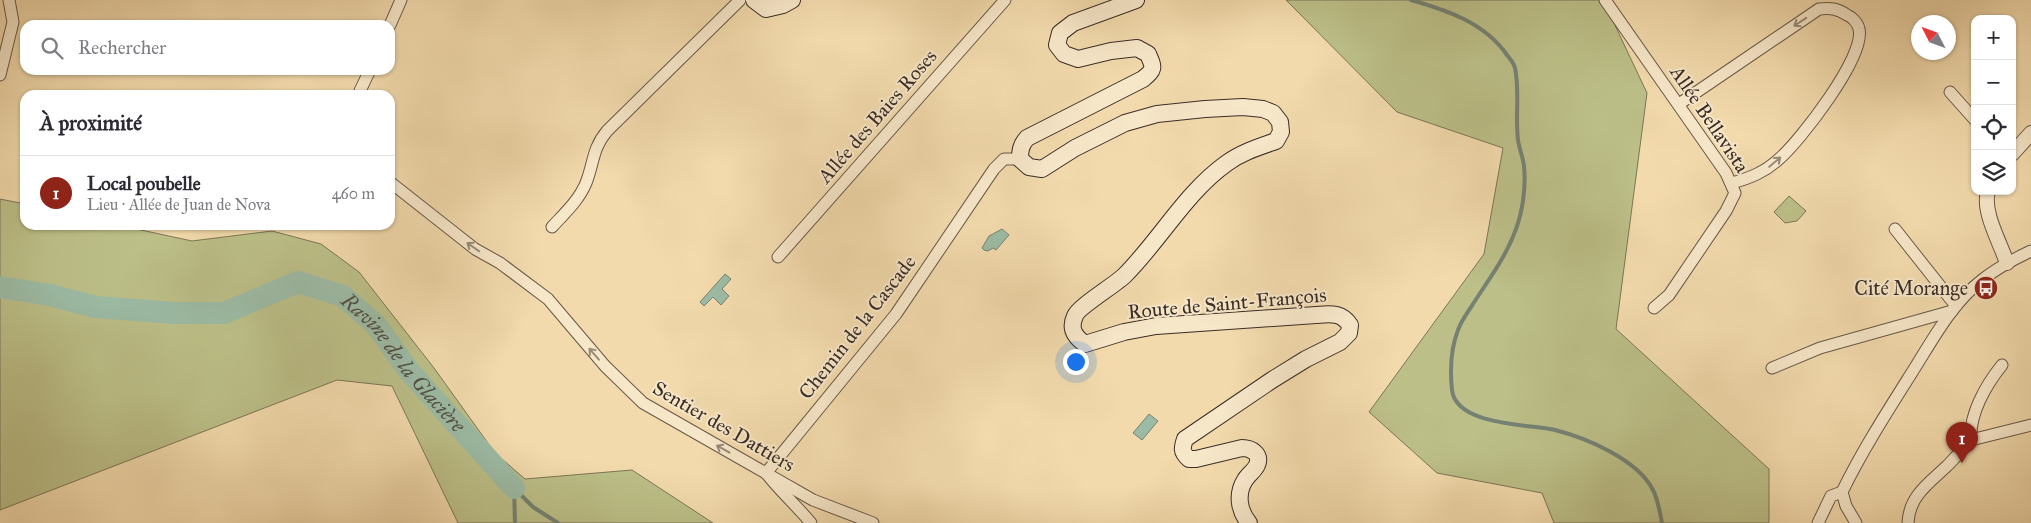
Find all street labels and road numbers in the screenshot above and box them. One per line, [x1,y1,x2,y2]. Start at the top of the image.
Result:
street label: Allée des Baies Roses [812,44,942,188]
street label: Allée Bellavista [1665,60,1755,177]
street label: Chemin de la Cascade [793,250,921,404]
street label: Route de Saint-François [1127,282,1327,324]
street label: Sentier des Dattiers [649,376,799,476]

